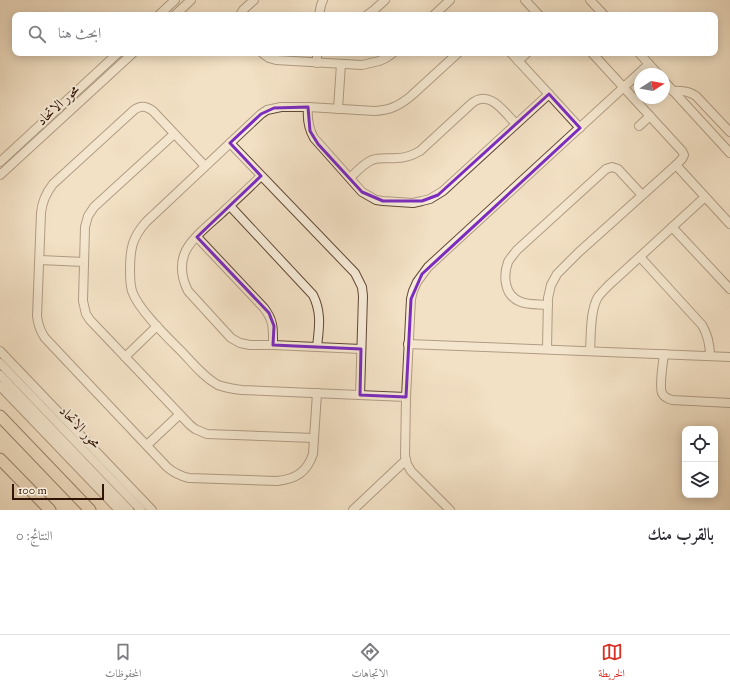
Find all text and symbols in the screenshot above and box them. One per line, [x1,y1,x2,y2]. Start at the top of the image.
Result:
search box [12,12,718,56]
icon: search [26,23,48,45]
text: ابحث هنا [58,24,101,42]
north arrow [634,68,670,104]
street label: محور الاتحاد [33,81,83,129]
street label: محور الاتحاد [56,402,105,452]
map controls [682,426,718,498]
button: locate [682,426,718,462]
button: layers [682,462,718,498]
scale bar [12,482,104,501]
text: 100 m [18,484,47,497]
text: بالقرب منك [648,524,714,545]
text: النتائج: 0 [16,528,52,544]
tab: المحفوظات [105,641,141,684]
tab: الاتجاهات [351,641,388,684]
tab: الخريطة [598,641,625,684]

